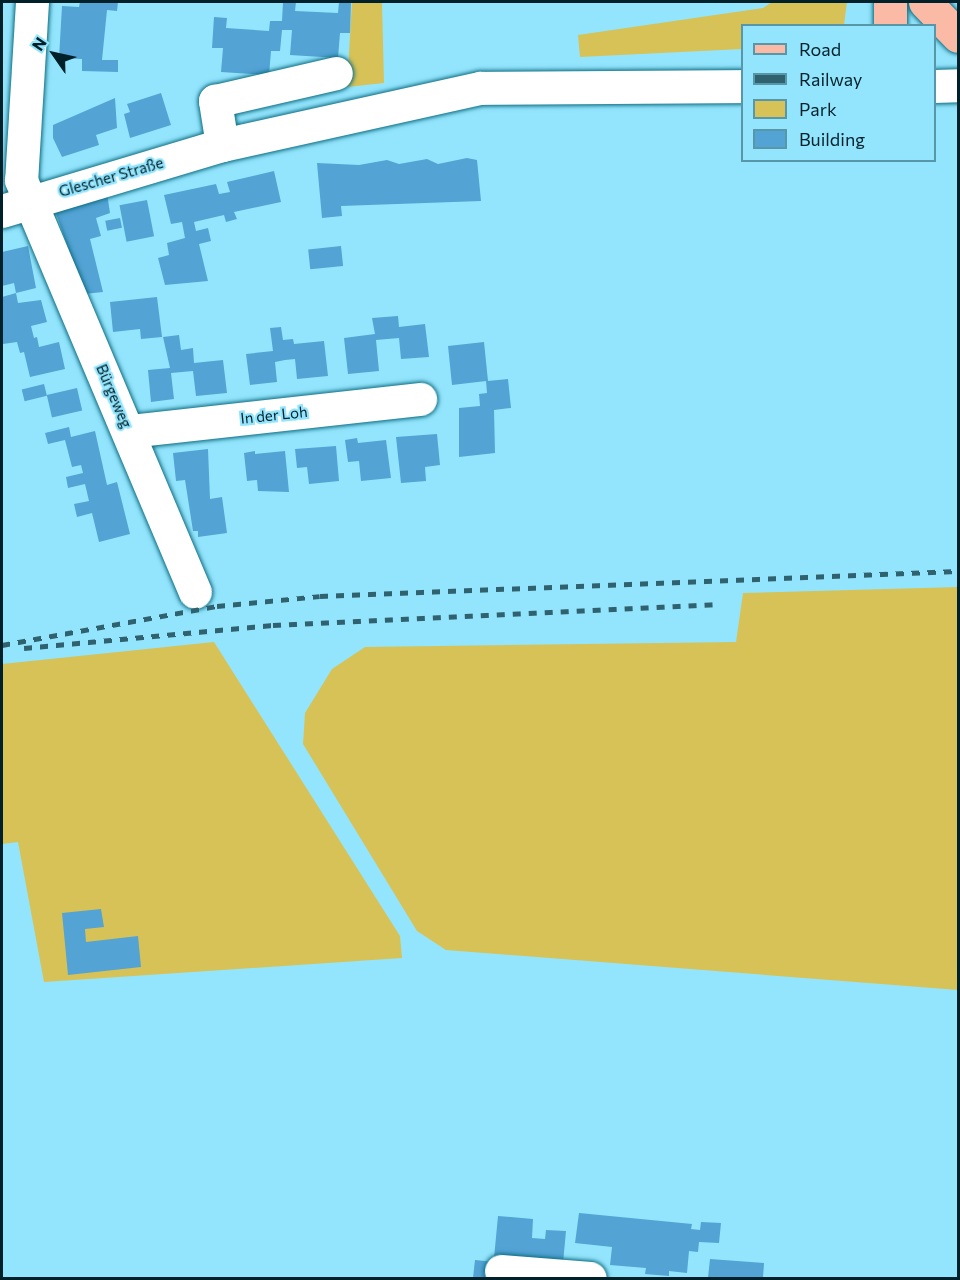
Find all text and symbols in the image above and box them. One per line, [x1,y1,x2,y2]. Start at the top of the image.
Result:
north arrow [24,24,84,84]
legend [741,24,936,162]
text: N [27,33,50,54]
text: Road [799,38,841,60]
text: Railway [799,68,862,90]
text: Park [799,98,837,120]
text: Building [799,128,865,150]
street label: Glescher Straße [57,153,165,201]
street label: Bürgeweg [93,361,135,431]
street label: In der Loh [240,403,308,427]

